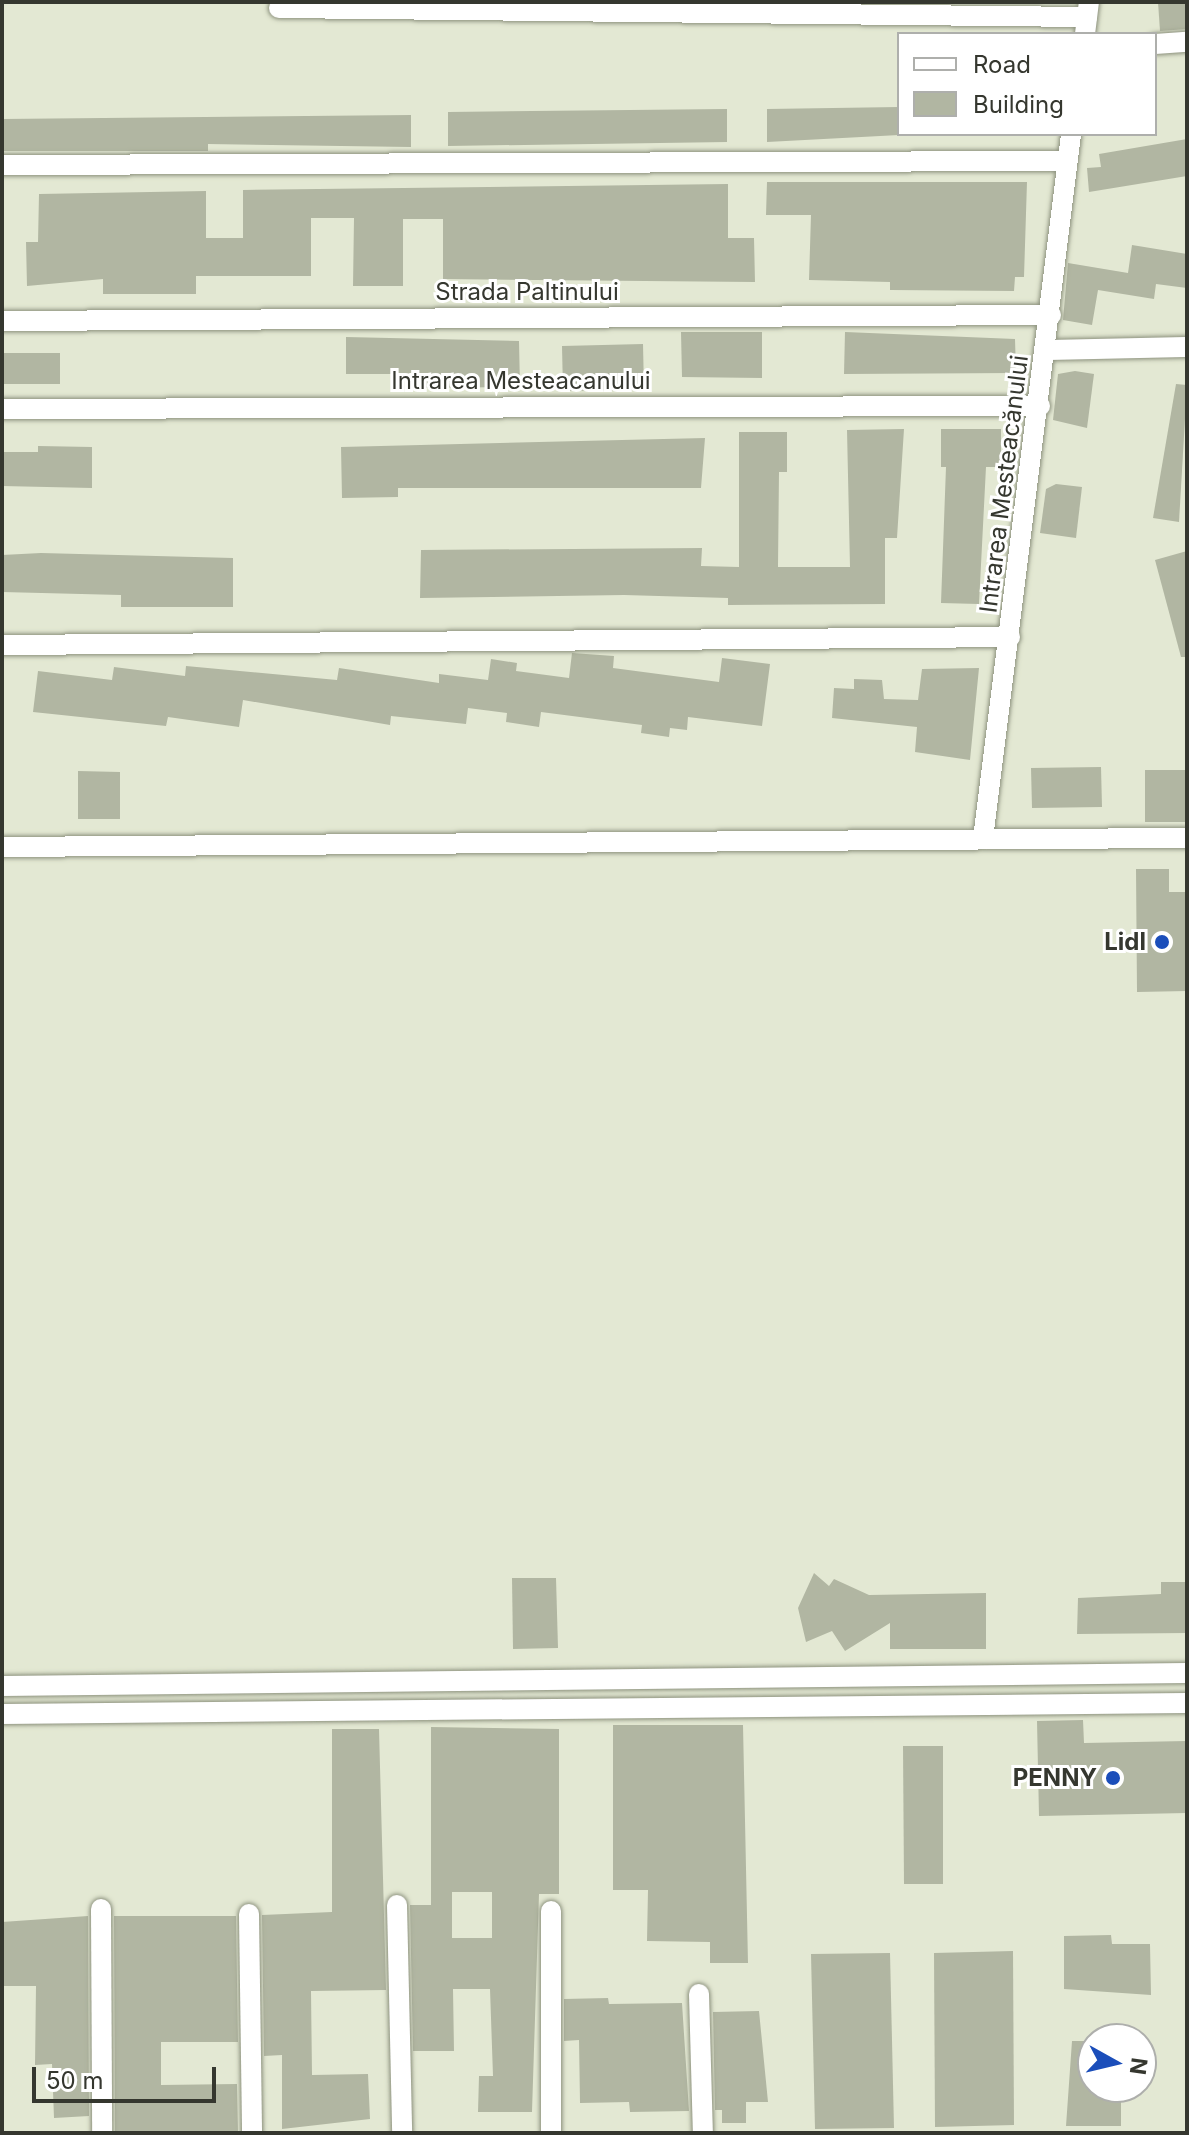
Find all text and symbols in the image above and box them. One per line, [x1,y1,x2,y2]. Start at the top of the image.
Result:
legend [897,32,1157,136]
text: Road [973,50,1031,79]
text: Building [973,90,1064,119]
street label: Strada Paltinului [435,278,619,306]
street label: Intrarea Mesteacănului [974,354,1034,614]
street label: Intrarea Mesteacanului [391,367,651,395]
place label: Lidl [1104,928,1146,956]
marker: Lidl [1153,933,1171,951]
place label: PENNY [1013,1764,1097,1792]
marker: PENNY [1104,1769,1122,1787]
north arrow [1077,2023,1157,2103]
scale bar [36,2051,220,2101]
text: N [1125,2056,1153,2076]
text: 50 m [46,2066,104,2095]

